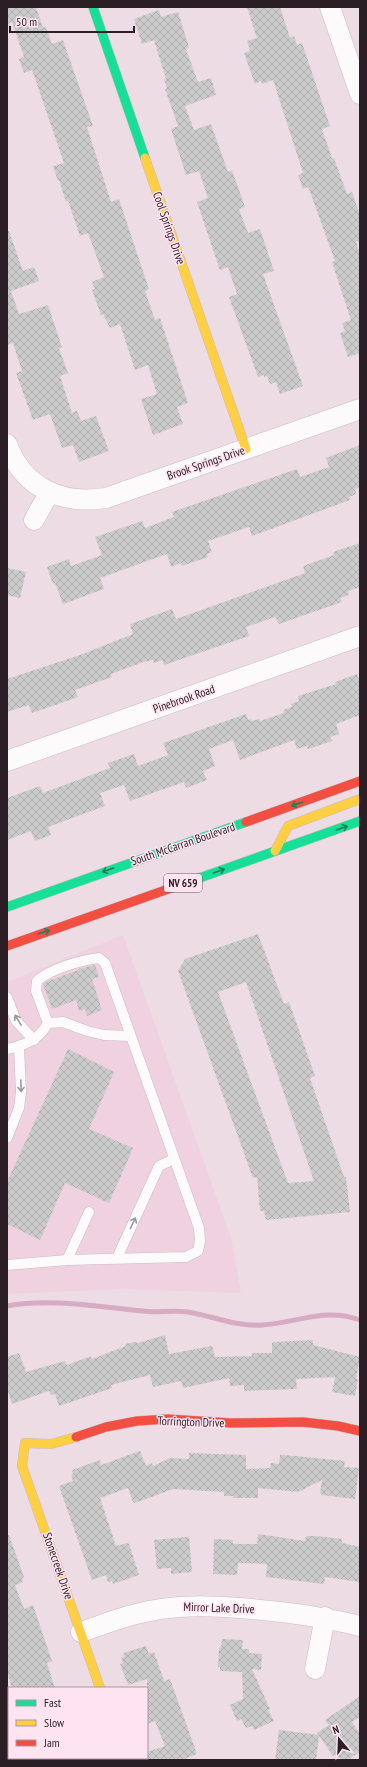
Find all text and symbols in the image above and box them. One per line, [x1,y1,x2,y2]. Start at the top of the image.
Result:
scale bar [10,8,134,34]
text: 50 m [16,14,37,29]
street label: Cool Springs Drive [150,189,189,266]
street label: Brook Springs Drive [165,442,247,483]
street label: Pinebrook Road [151,681,217,716]
one-way arrow [291,800,303,808]
street label: South McCarran Boulevard [129,819,237,868]
one-way arrow [335,823,347,831]
one-way arrow [213,866,225,874]
one-way arrow [103,867,115,875]
road number: NV 659 [164,874,202,892]
one-way arrow [37,928,49,936]
one-way arrow [13,1015,22,1026]
one-way arrow [17,1079,25,1092]
one-way arrow [130,1217,137,1229]
street label: Torrington Drive [157,1413,225,1430]
street label: Stonecreek Drive [40,1530,77,1601]
street label: Mirror Lake Drive [183,1599,255,1616]
legend [8,1687,148,1759]
text: Fast [44,1695,62,1710]
text: Slow [44,1715,65,1730]
north arrow [319,1719,359,1759]
text: N [331,1722,341,1737]
text: Jam [43,1735,60,1750]

